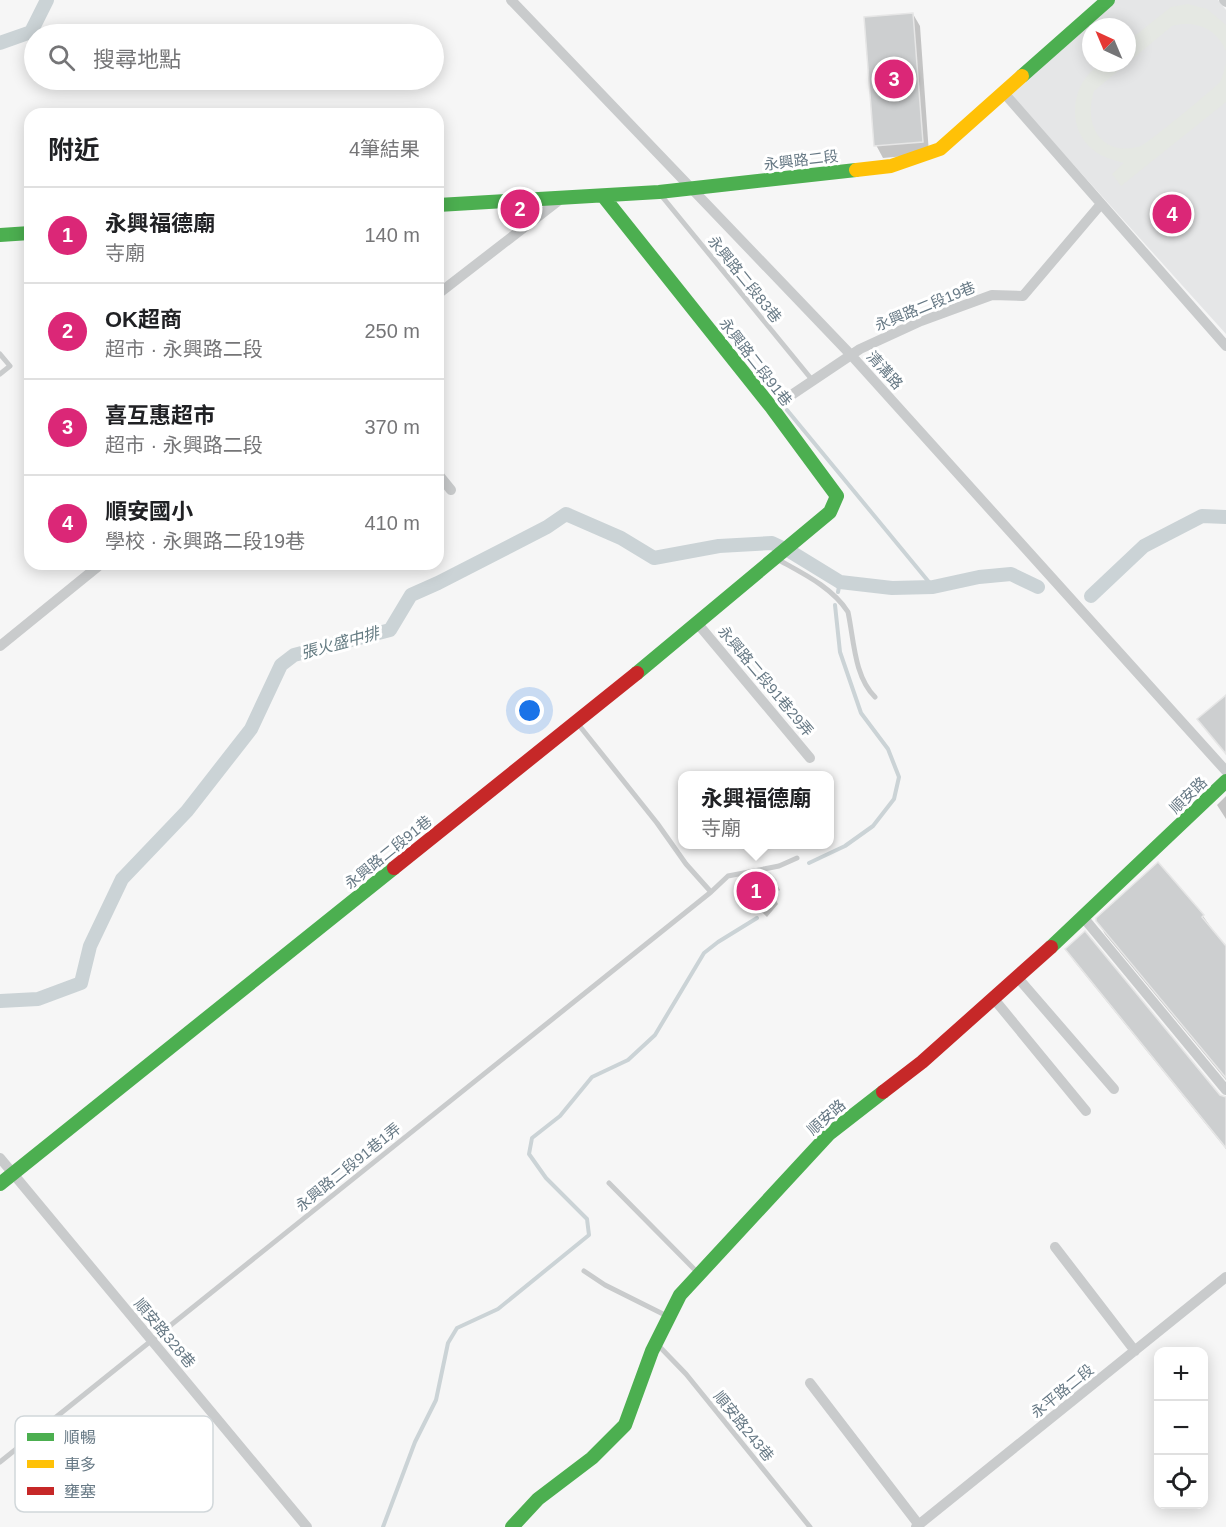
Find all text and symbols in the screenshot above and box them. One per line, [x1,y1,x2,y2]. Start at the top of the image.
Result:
north arrow [1082,18,1136,72]
search box [24,24,444,90]
icon: search [45,41,78,74]
text: 搜尋地點 [93,47,181,72]
pin: 3 [874,56,914,101]
text: 附近 [48,135,100,165]
text: 4筆結果 [349,138,420,160]
street label: 永興路二段 [763,147,839,173]
pin: 2 [500,186,540,232]
pin: 4 [1152,192,1192,236]
text: 永興福德廟 [105,211,215,236]
text: 1 [62,224,73,246]
text: 140 m [364,224,420,246]
street label: 永興路二段83巷 [705,232,785,326]
text: 寺廟 [105,242,145,264]
street label: 永興路二段19巷 [872,278,978,334]
text: OK超商 [105,307,182,332]
street label: 永興路二段91巷 [716,315,796,409]
text: 2 [62,320,73,342]
text: 250 m [364,320,420,342]
text: 超市 · 永興路二段 [105,338,263,360]
street label: 清溝路 [864,348,906,392]
text: 喜互惠超市 [105,403,215,428]
text: 3 [62,416,73,438]
text: 370 m [364,416,420,438]
text: 超市 · 永興路二段 [105,434,263,456]
text: 順安國小 [105,499,193,524]
text: 4 [62,512,73,534]
text: 410 m [364,512,420,534]
text: 學校 · 永興路二段19巷 [105,530,305,552]
street label: 永興路二段91巷29弄 [715,623,817,739]
water label: 張火盛中排 [299,624,383,662]
your location [515,696,544,725]
popup [678,771,834,849]
street label: 順安路 [1166,773,1210,817]
text: 永興福德廟 [701,786,811,811]
street label: 永興路二段91巷 [341,812,435,892]
text: 寺廟 [701,817,741,839]
pin: 1 [736,868,776,914]
street label: 順安路 [803,1096,849,1138]
street label: 永興路二段91巷1弄 [292,1119,404,1215]
street label: 順安路328巷 [131,1295,199,1371]
map controls [1154,1347,1208,1509]
button: + [1154,1347,1208,1401]
street label: 永平路二段 [1028,1361,1096,1421]
street label: 順安路243巷 [711,1388,777,1464]
button: − [1154,1401,1208,1455]
legend [15,1416,213,1512]
text: 順暢 [64,1429,96,1446]
button: locate [1154,1455,1208,1509]
text: 車多 [64,1456,96,1473]
text: 壅塞 [64,1483,96,1500]

